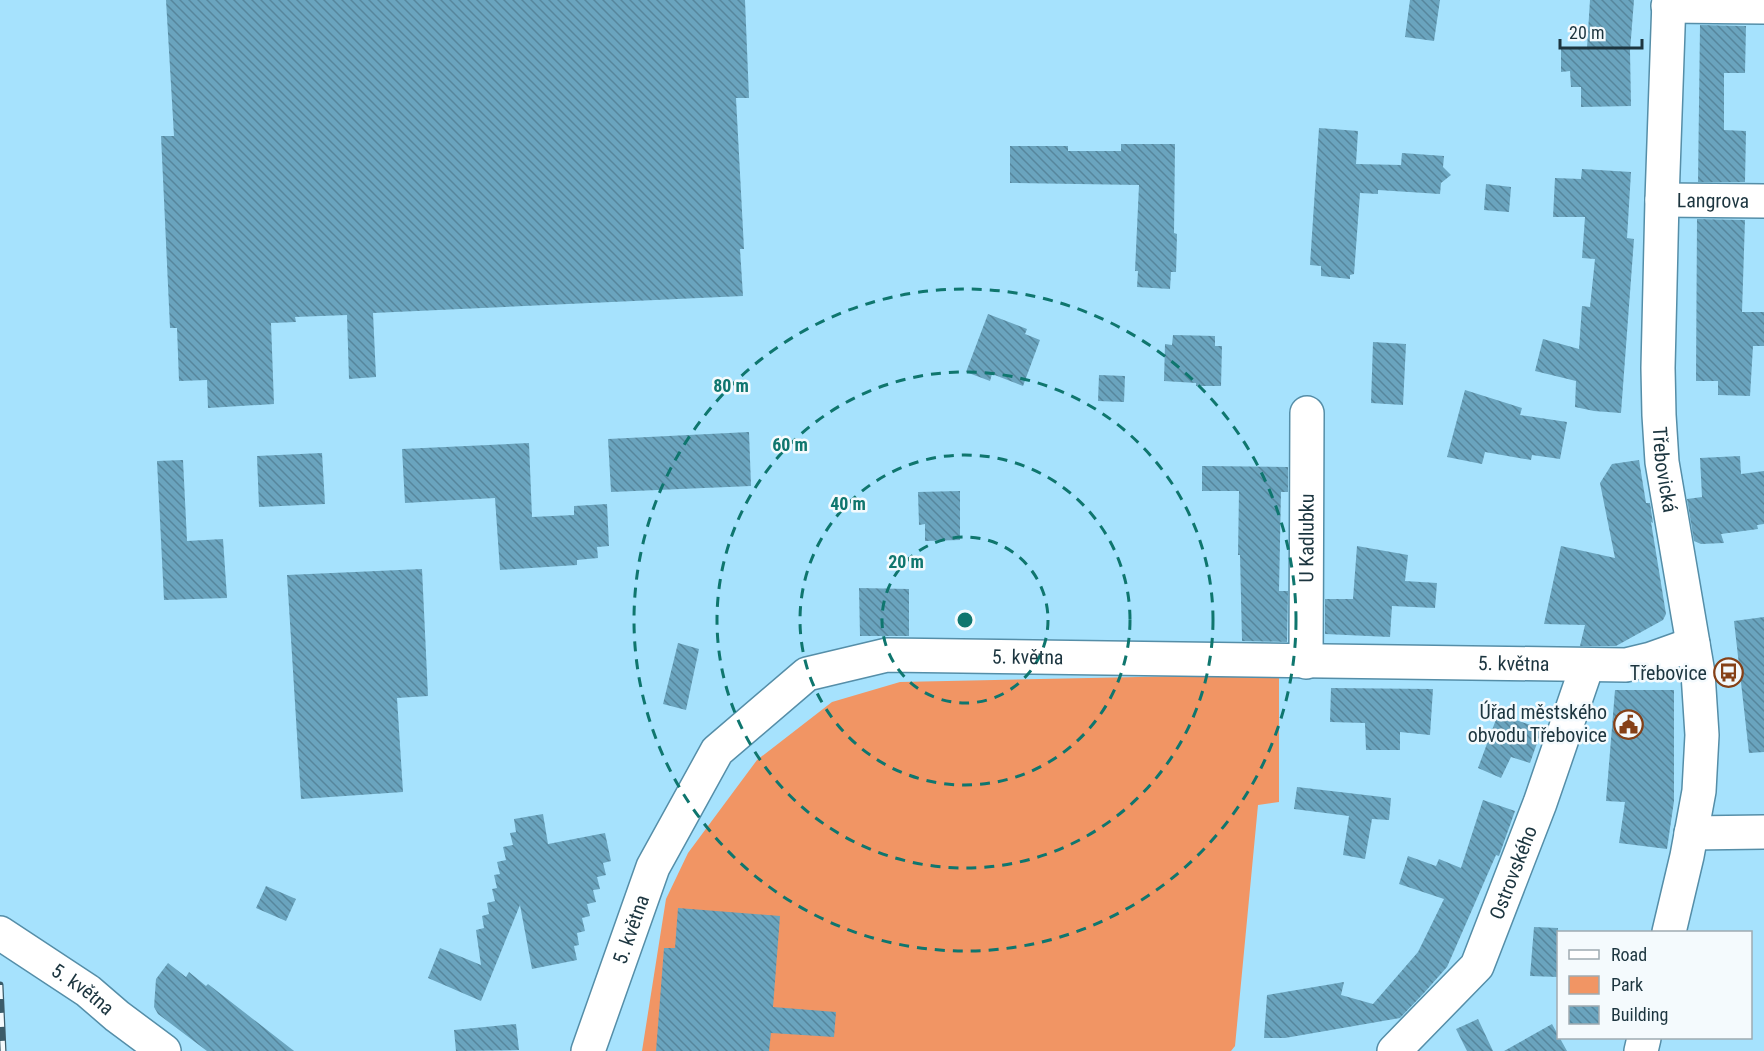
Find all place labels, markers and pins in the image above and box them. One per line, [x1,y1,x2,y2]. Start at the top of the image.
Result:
centre of rings [955,610,975,630]
bus stop icon: Třebovice [1712,657,1744,689]
place label: Třebovice [1630,661,1707,685]
place label: Úřad městského obvodu Třebovice [1468,700,1607,747]
public building icon: Úřad městského obvodu Třebovice [1612,708,1644,740]

